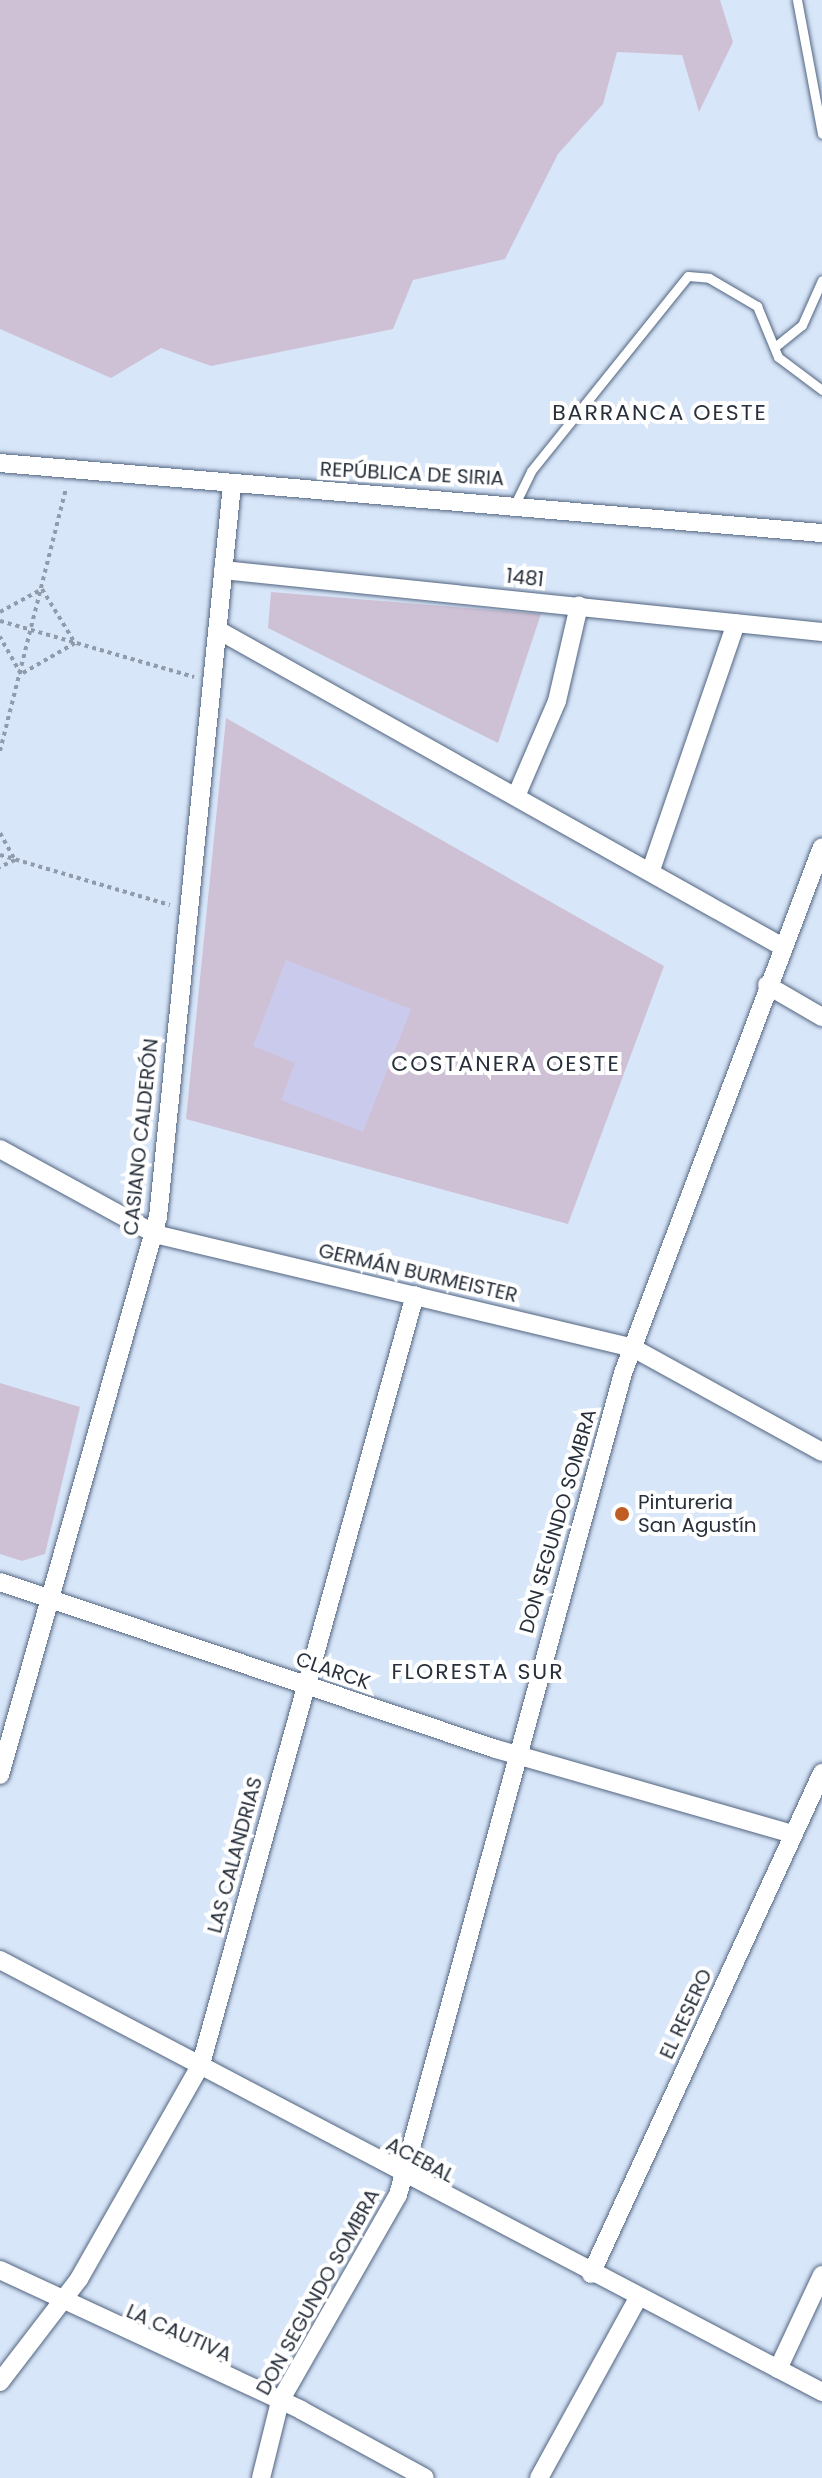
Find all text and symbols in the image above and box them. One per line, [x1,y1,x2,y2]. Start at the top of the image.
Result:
district label: BARRANCA OESTE [552,400,768,426]
street label: REPÚBLICA DE SIRIA [319,457,505,491]
street label: 1481 [505,564,545,592]
street label: CASIANO CALDERÓN [119,1037,163,1237]
district label: COSTANERA OESTE [391,1051,621,1077]
street label: GERMÁN BURMEISTER [316,1238,520,1308]
street label: DON SEGUNDO SOMBRA [514,1406,602,1636]
place label: Pintureria San Agustín [638,1490,757,1537]
marker: Pintureria San Agustín [613,1505,631,1523]
street label: CLARCK [293,1647,373,1695]
district label: FLORESTA SUR [391,1659,565,1685]
street label: LAS CALANDRIAS [203,1774,267,1936]
street label: EL RESERO [655,1965,717,2063]
street label: ACEBAL [382,2132,458,2188]
street label: DON SEGUNDO SOMBRA [251,2185,385,2399]
street label: LA CAUTIVA [123,2299,235,2367]

